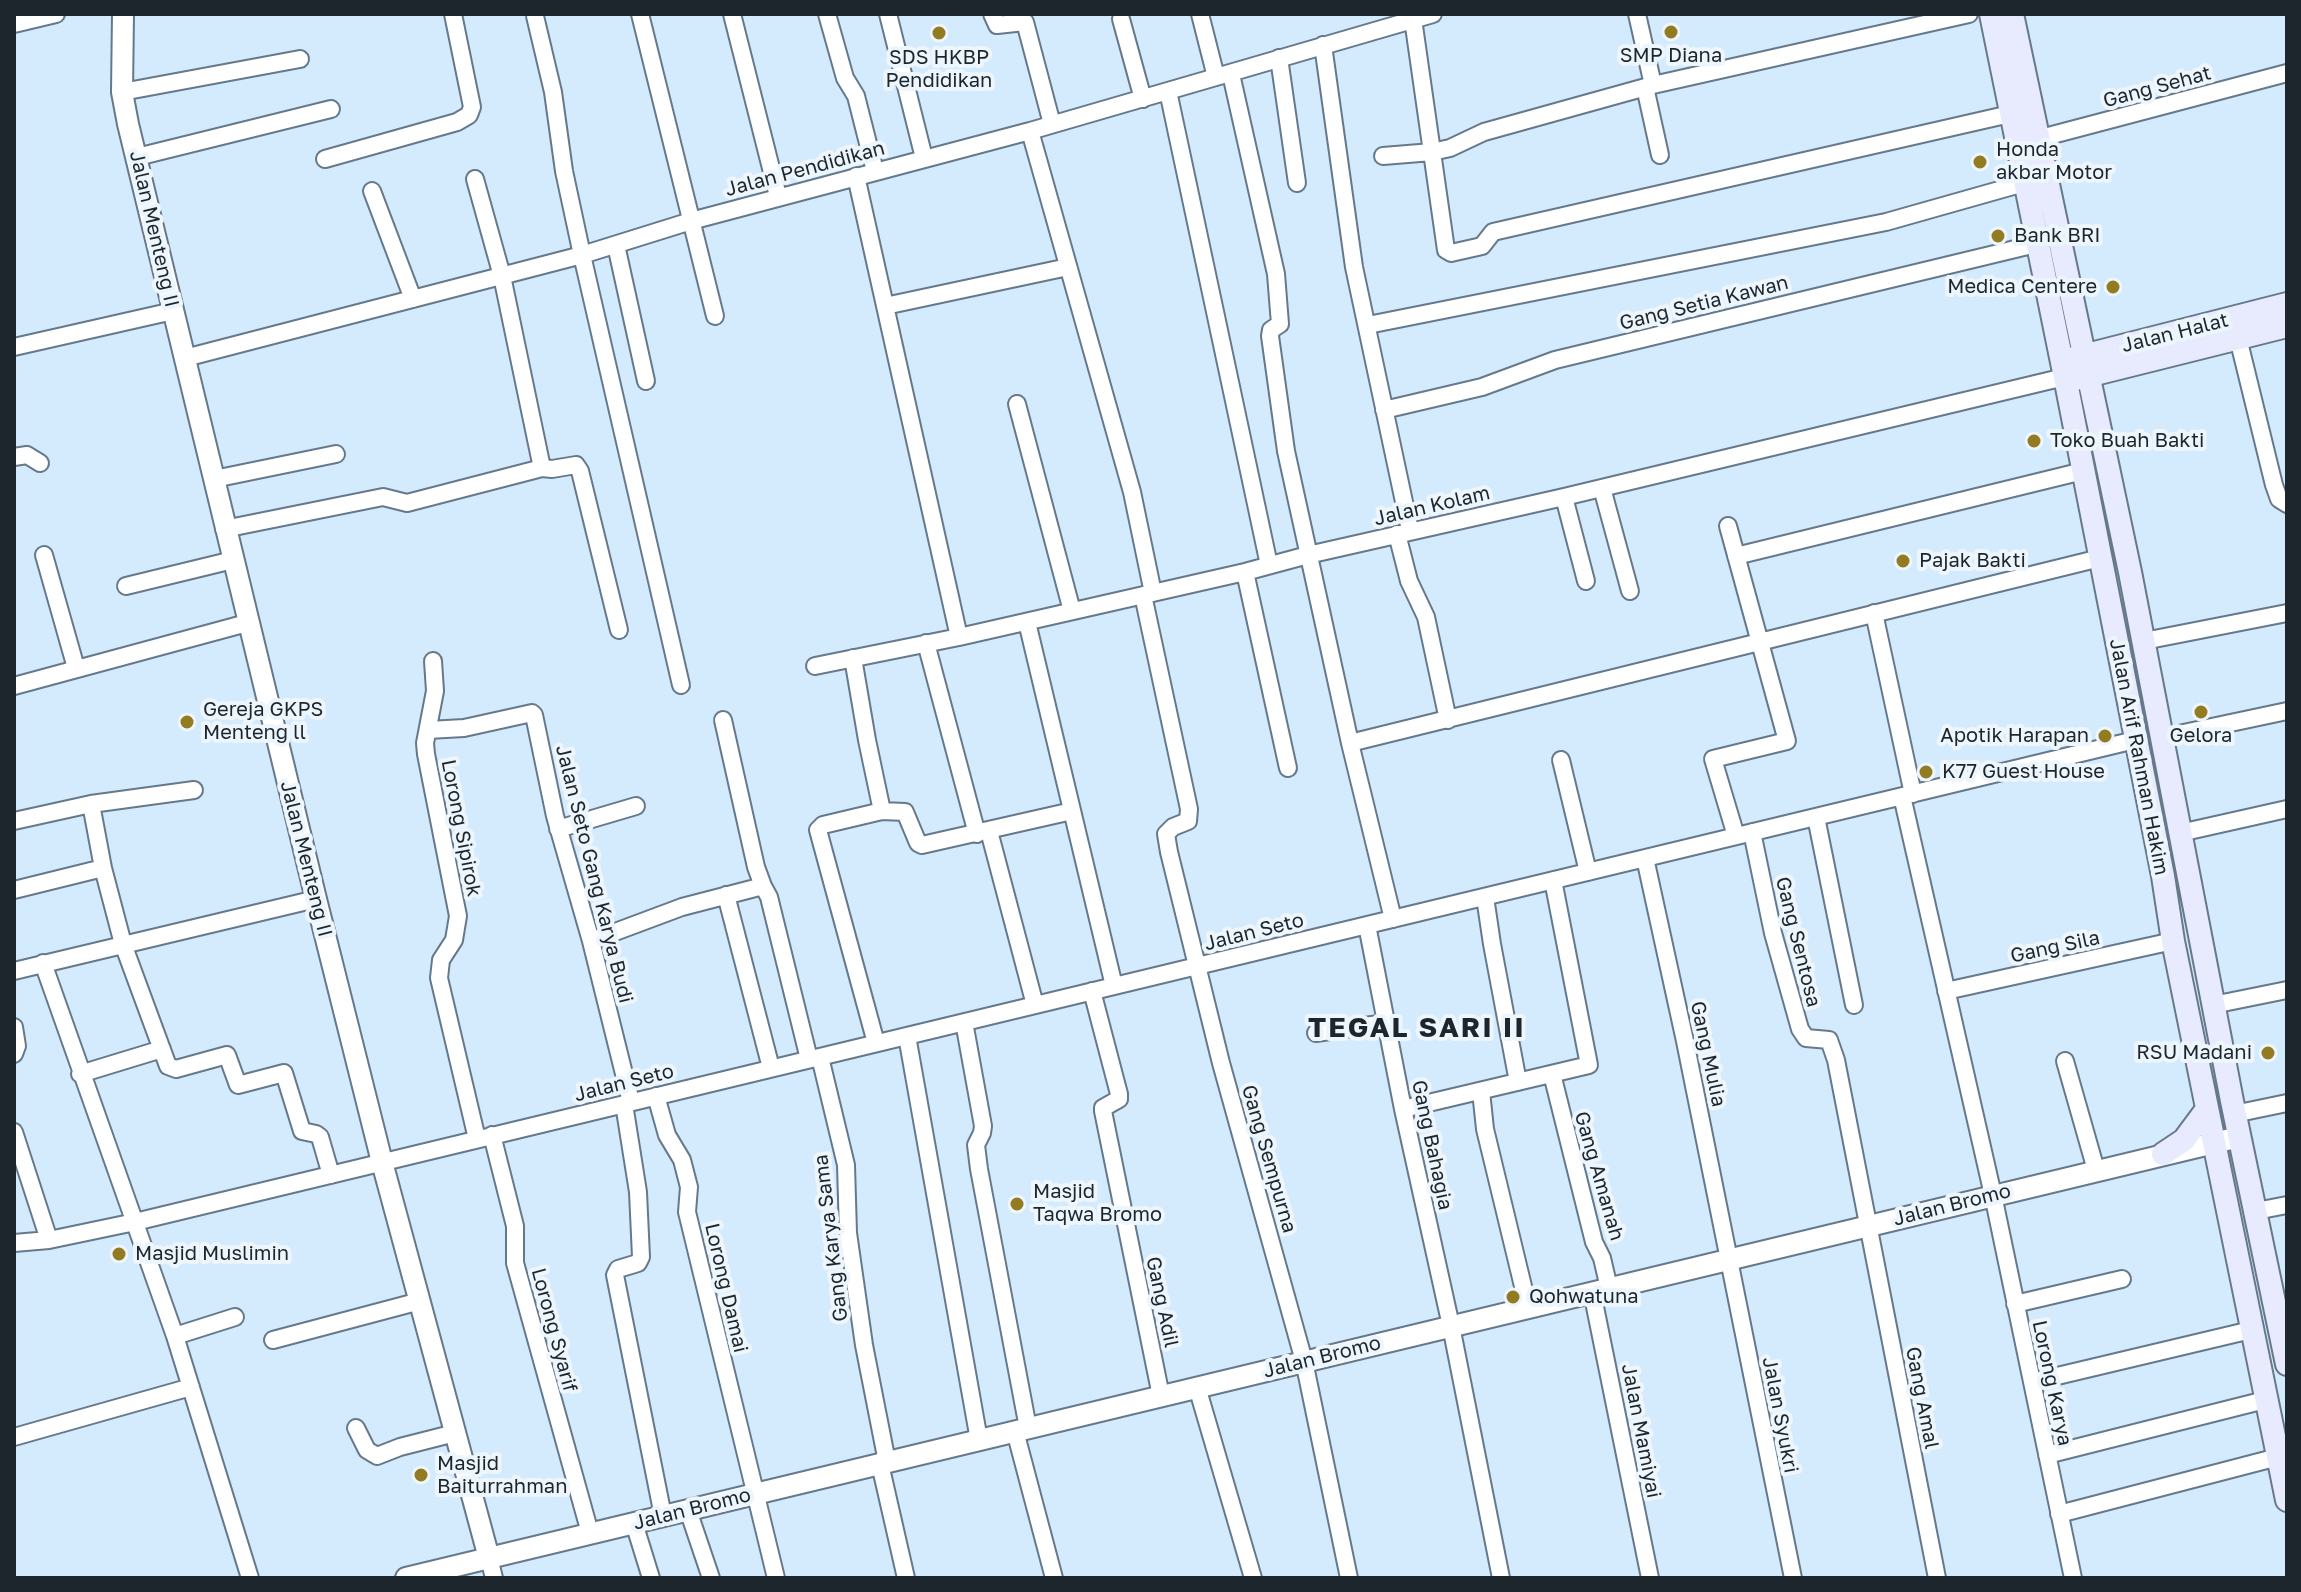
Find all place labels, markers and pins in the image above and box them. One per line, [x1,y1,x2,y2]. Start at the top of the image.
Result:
marker: SMP Diana [1662,23,1680,41]
marker: SDS HKBP Pendidikan [930,24,948,42]
place label: SMP Diana [1620,44,1722,68]
place label: SDS HKBP Pendidikan [886,46,992,93]
place label: Honda akbar Motor [1996,138,2112,185]
marker: Honda akbar Motor [1971,153,1989,171]
place label: Bank BRI [2014,224,2101,248]
marker: Bank BRI [1989,227,2007,245]
place label: Medica Centere [1947,275,2097,299]
marker: Medica Centere [2104,278,2122,296]
place label: Toko Buah Bakti [2050,429,2204,453]
marker: Toko Buah Bakti [2025,432,2043,450]
place label: Pajak Bakti [1919,549,2026,573]
marker: Pajak Bakti [1894,552,1912,570]
place label: Gereja GKPS Menteng ll [203,698,323,745]
marker: Gelora [2192,703,2210,721]
marker: Gereja GKPS Menteng ll [178,713,196,731]
place label: Apotik Harapan [1940,724,2089,748]
place label: Gelora [2170,724,2232,748]
marker: Apotik Harapan [2096,727,2114,745]
place label: K77 Guest House [1942,760,2105,784]
marker: K77 Guest House [1917,763,1935,781]
place label: RSU Madani [2136,1041,2252,1065]
marker: RSU Madani [2259,1044,2277,1062]
place label: Masjid Taqwa Bromo [1033,1180,1162,1227]
marker: Masjid Taqwa Bromo [1008,1195,1026,1213]
place label: Masjid Muslimin [135,1242,289,1266]
marker: Masjid Muslimin [110,1245,128,1263]
place label: Qohwatuna [1529,1285,1638,1309]
marker: Qohwatuna [1504,1288,1522,1306]
place label: Masjid Baiturrahman [437,1452,567,1499]
marker: Masjid Baiturrahman [412,1466,430,1484]

